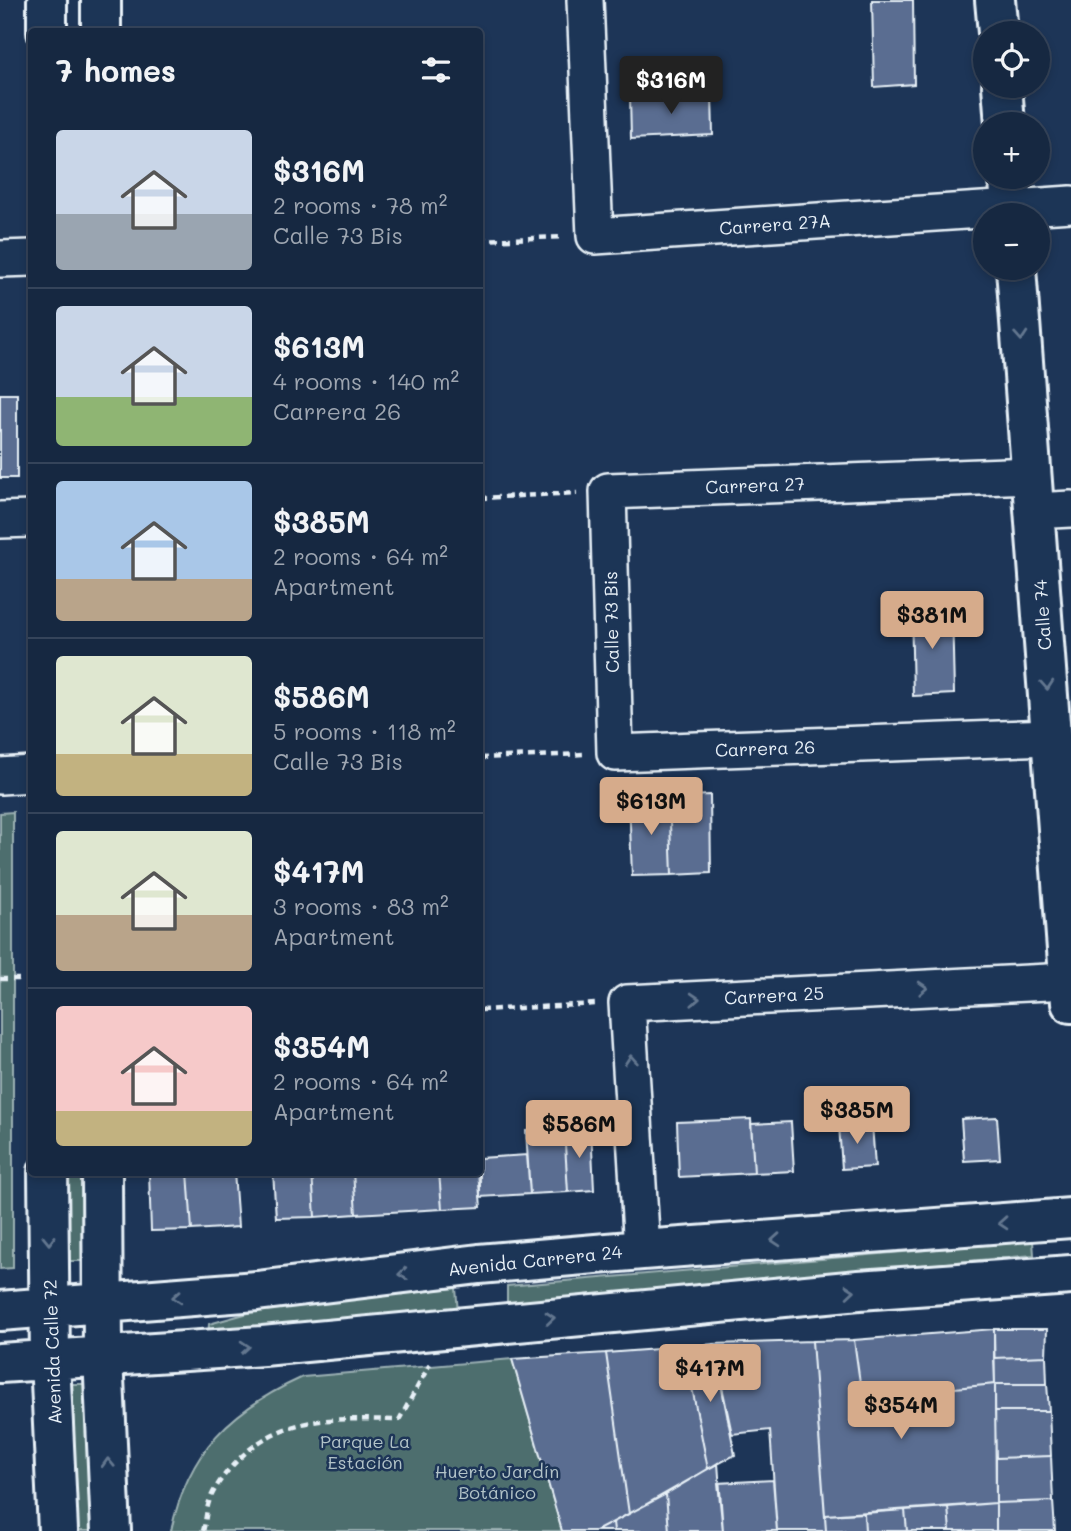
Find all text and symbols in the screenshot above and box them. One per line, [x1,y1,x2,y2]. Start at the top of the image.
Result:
map controls [973,21,1050,280]
button: locate [973,21,1050,98]
text: 7 homes [56,50,176,90]
icon: filters [417,51,455,89]
pin: $316M [622,57,720,116]
text: $316M [636,64,706,94]
button: + [973,112,1050,189]
text: $316M [273,150,365,190]
icon: home [112,158,196,242]
text: 2 rooms · 78 m² [273,190,447,220]
button: − [973,203,1050,280]
street label: Carrera 27A [718,208,832,240]
text: Calle 73 Bis [273,220,403,250]
text: $613M [273,326,365,366]
one-way arrow [1013,331,1028,342]
icon: home [112,334,196,418]
text: 4 rooms · 140 m² [273,366,459,396]
text: Carrera 26 [273,396,401,426]
street label: Carrera 27 [705,471,805,499]
text: $385M [273,501,370,541]
icon: home [112,509,196,593]
text: 2 rooms · 64 m² [273,541,448,571]
text: Apartment [273,571,395,601]
street label: Calle 73 Bis [598,571,624,673]
street label: Calle 74 [1028,579,1056,651]
pin: $381M [883,592,981,651]
text: $381M [896,599,968,629]
text: $586M [273,676,370,716]
one-way arrow [1039,680,1054,691]
icon: home [112,684,196,768]
text: 5 rooms · 118 m² [273,716,456,746]
street label: Carrera 26 [715,734,815,762]
text: Calle 73 Bis [273,746,403,776]
pin: $613M [602,778,700,837]
text: $613M [616,785,686,815]
text: $417M [273,851,365,891]
icon: home [112,859,196,943]
text: 3 rooms · 83 m² [273,891,449,921]
text: Apartment [273,921,395,951]
street label: Carrera 25 [724,980,824,1010]
one-way arrow [917,981,928,996]
one-way arrow [690,992,701,1007]
text: $354M [273,1026,370,1066]
icon: home [112,1034,196,1118]
one-way arrow [623,1054,638,1065]
text: 2 rooms · 64 m² [273,1066,448,1096]
pin: $385M [808,1086,906,1146]
text: $385M [820,1094,894,1124]
text: Apartment [273,1096,395,1126]
pin: $586M [530,1100,628,1160]
text: $586M [542,1108,616,1138]
one-way arrow [997,1215,1008,1230]
one-way arrow [770,1232,781,1247]
one-way arrow [41,1235,57,1246]
street label: Avenida Carrera 24 [447,1239,624,1281]
one-way arrow [397,1266,409,1281]
street label: Avenida Calle 72 [37,1279,67,1425]
one-way arrow [844,1284,855,1299]
one-way arrow [171,1289,182,1304]
one-way arrow [545,1311,556,1326]
one-way arrow [240,1340,251,1355]
pin: $417M [661,1344,759,1404]
text: $417M [675,1352,745,1382]
pin: $354M [852,1382,950,1441]
text: $354M [864,1389,938,1419]
park label: Parque La Estación [320,1429,410,1474]
one-way arrow [100,1457,115,1468]
park label: Huerto Jardín Botánico [435,1459,559,1504]

